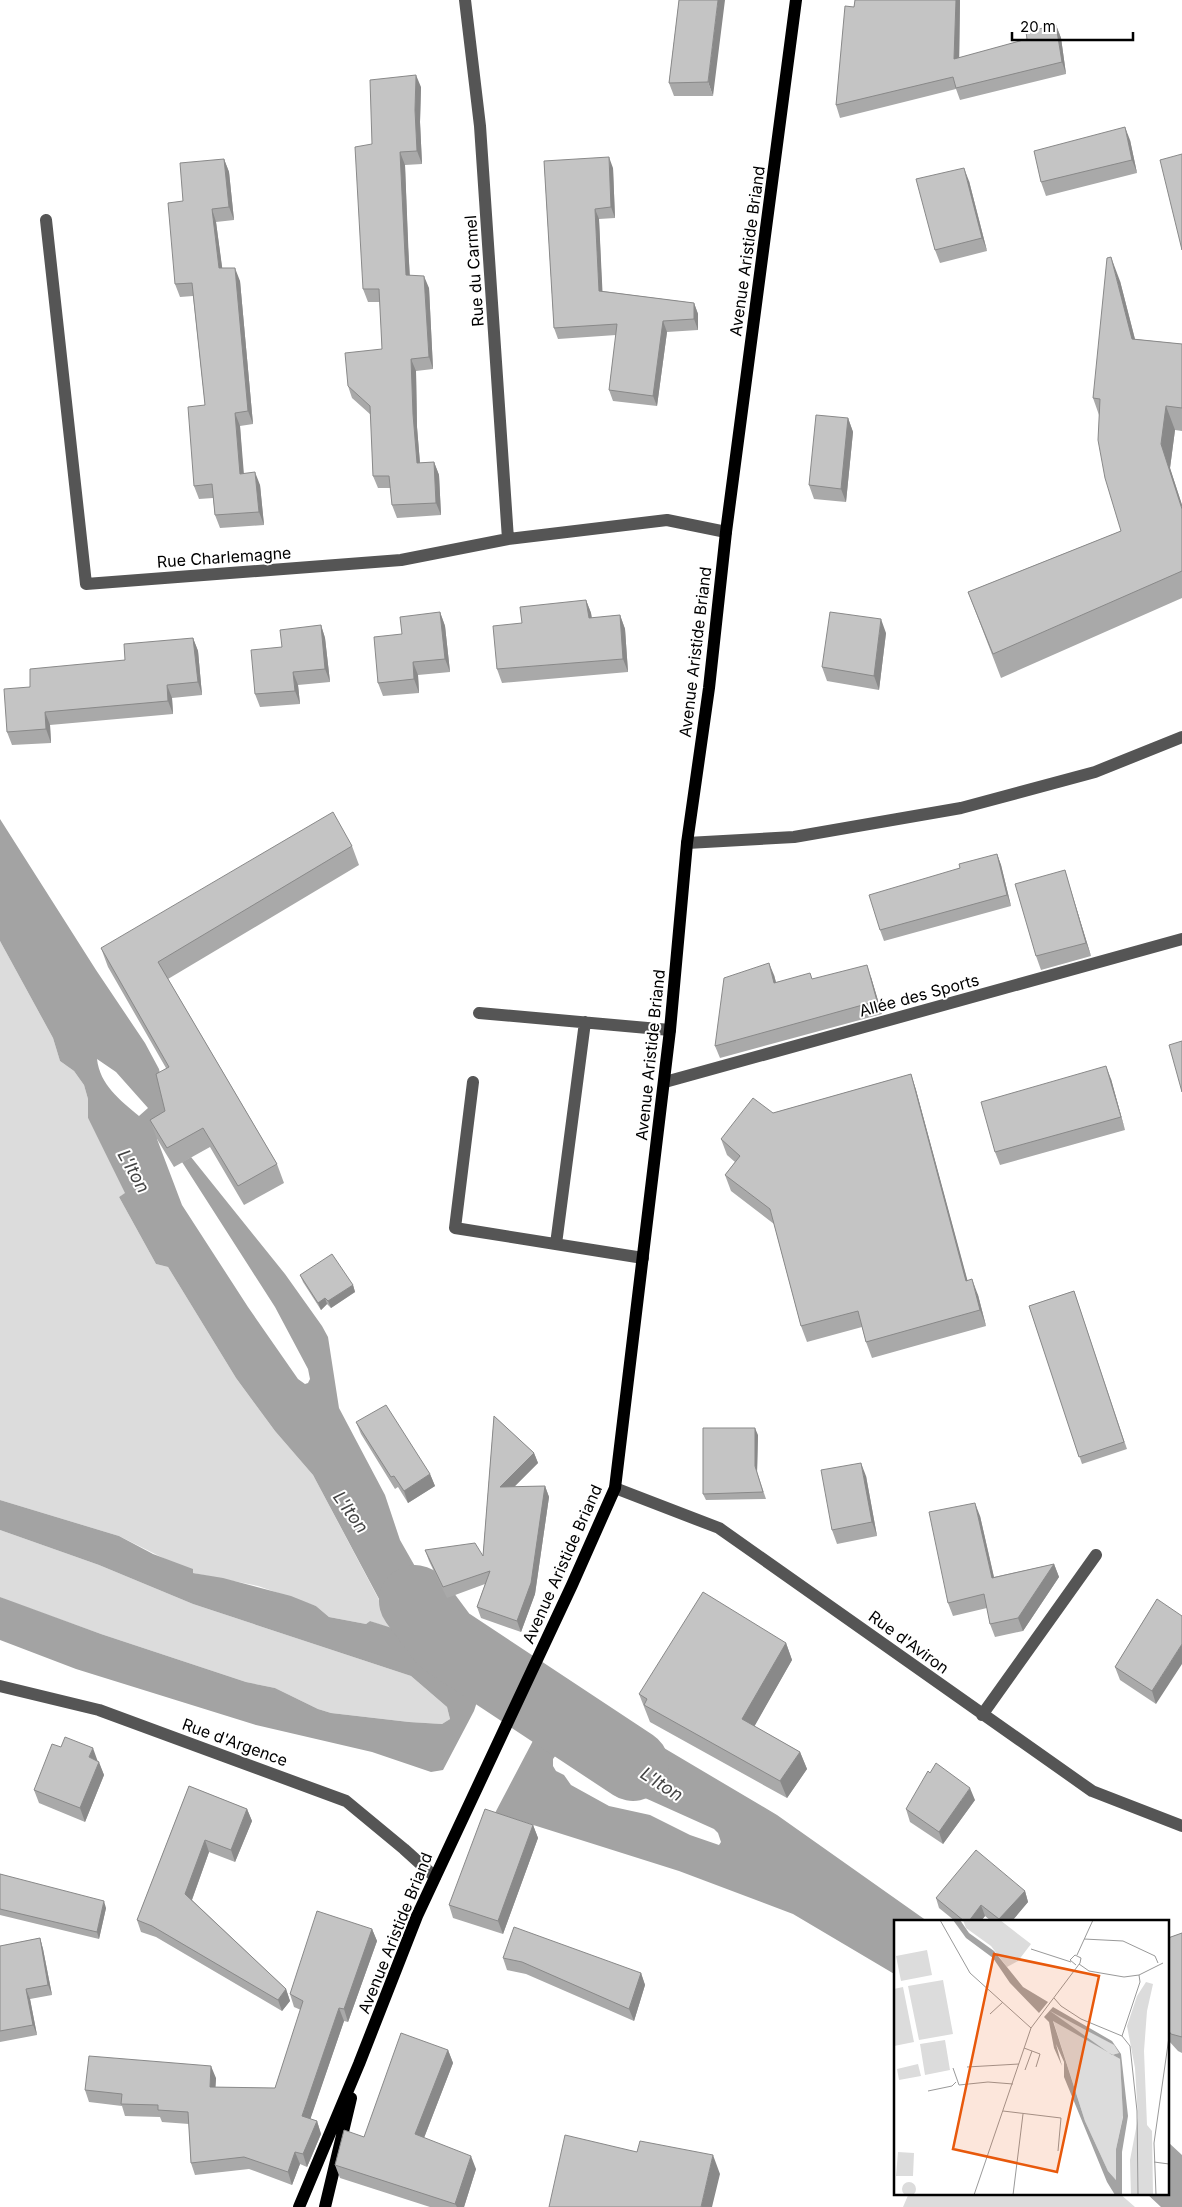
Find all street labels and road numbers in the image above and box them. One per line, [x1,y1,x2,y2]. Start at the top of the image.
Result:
street label: Avenue Aristide Briand [725,164,769,338]
street label: Rue du Carmel [460,215,488,327]
street label: Rue Charlemagne [156,542,292,572]
street label: Avenue Aristide Briand [675,565,715,739]
street label: Avenue Aristide Briand [631,968,669,1142]
street label: Allée des Sports [857,969,981,1021]
street label: Avenue Aristide Briand [518,1481,606,1647]
street label: Rue d'Aviron [865,1606,953,1678]
street label: Rue d'Argence [180,1714,290,1770]
street label: Avenue Aristide Briand [354,1850,436,2016]

